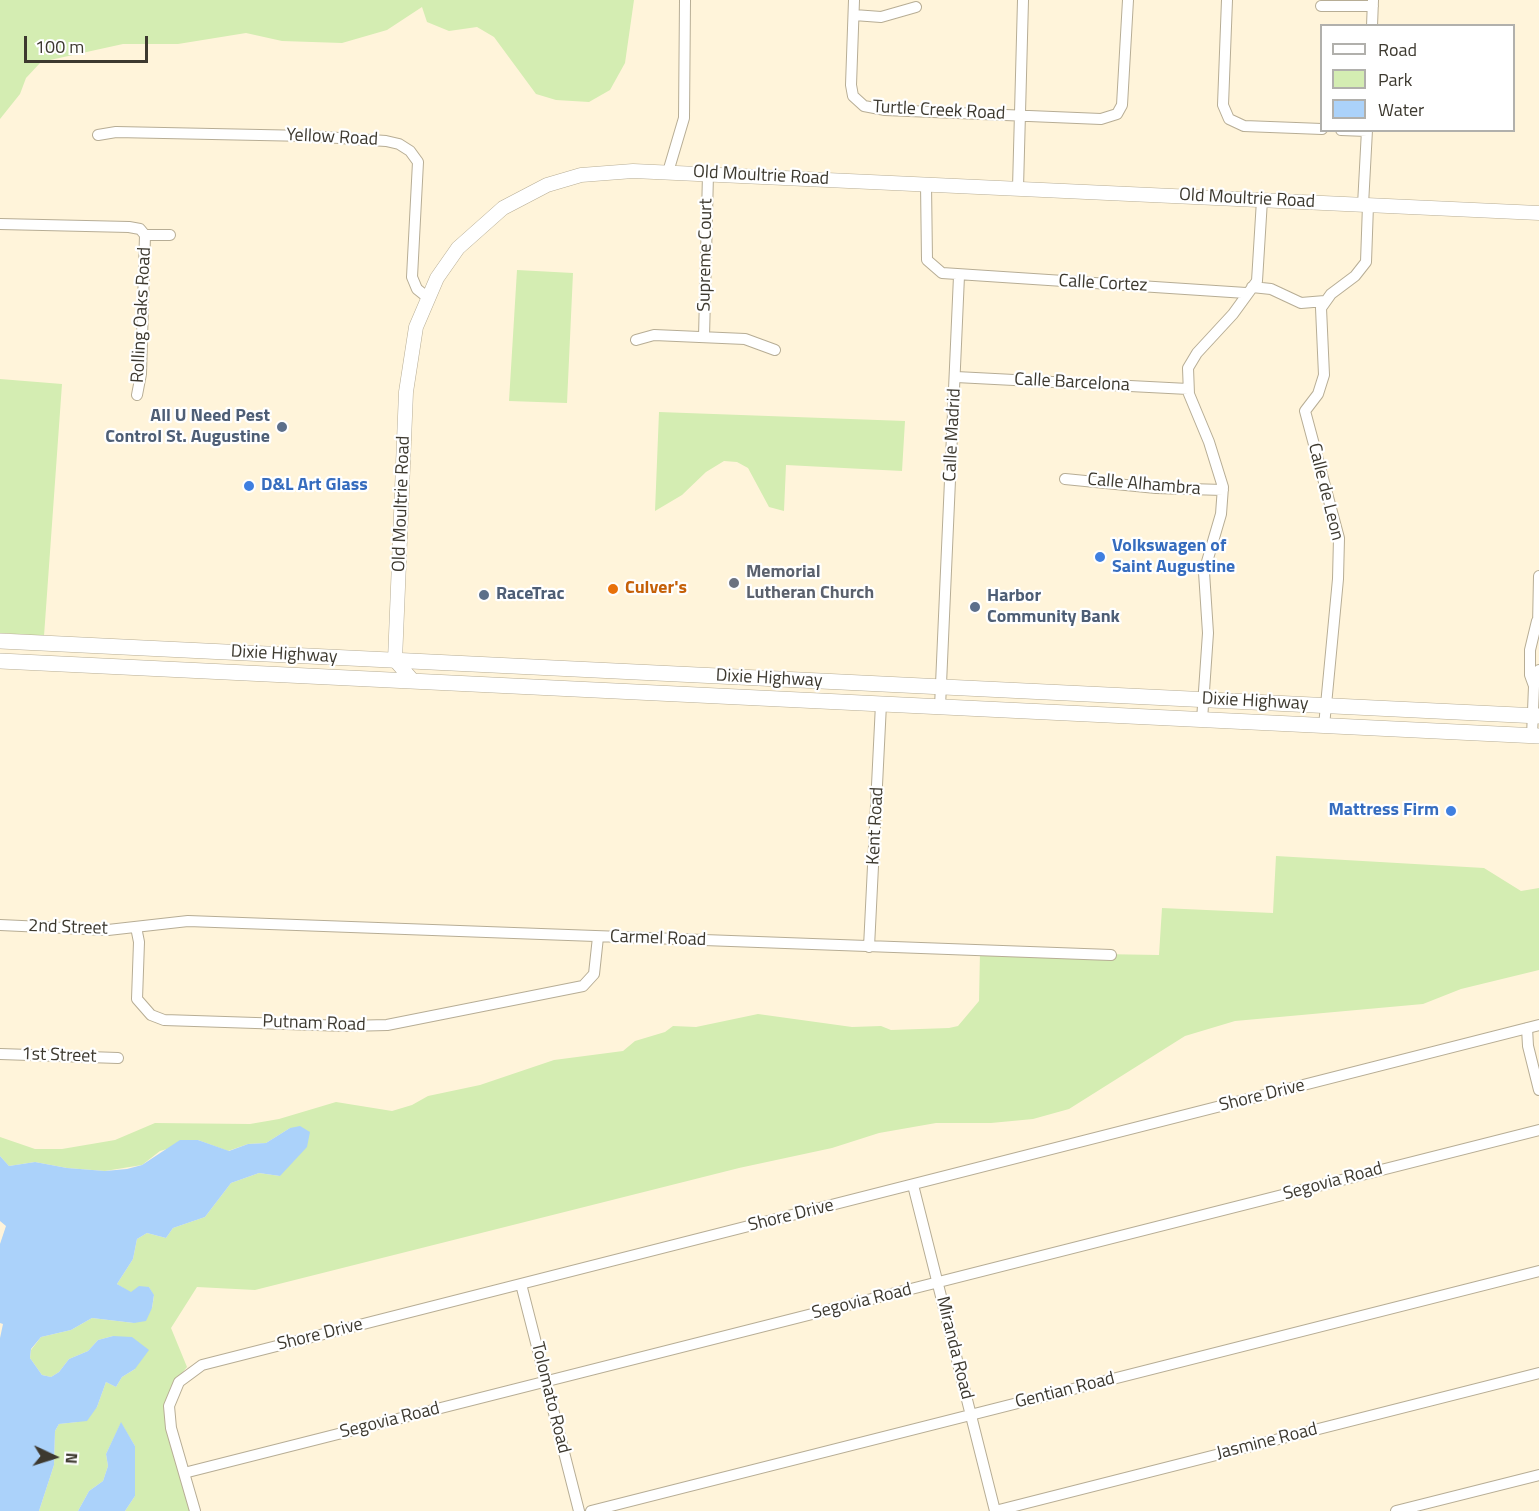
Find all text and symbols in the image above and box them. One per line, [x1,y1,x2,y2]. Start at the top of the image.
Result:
scale bar [27,24,152,62]
legend [1320,24,1515,132]
text: 100 m [35,33,84,60]
text: Road [1378,36,1417,63]
text: Park [1378,66,1412,93]
text: Water [1378,96,1424,123]
street label: Turtle Creek Road [872,97,1006,125]
street label: Yellow Road [286,125,378,151]
street label: Old Moultrie Road [692,162,830,190]
street label: Old Moultrie Road [1178,185,1316,213]
street label: Supreme Court [694,198,718,312]
street label: Rolling Oaks Road [128,246,156,384]
street label: Calle Cortez [1058,271,1148,297]
street label: Calle Barcelona [1014,369,1130,397]
street label: Calle Madrid [940,388,966,482]
place label: All U Need Pest Control St. Augustine [105,406,270,448]
marker: All U Need Pest Control St. Augustine [275,420,289,434]
street label: Old Moultrie Road [389,436,415,572]
street label: Calle de Leon [1302,441,1348,543]
street label: Calle Alhambra [1087,469,1201,501]
place label: D&L Art Glass [261,475,368,497]
marker: D&L Art Glass [242,479,256,493]
place label: Volkswagen of Saint Augustine [1112,536,1235,578]
marker: Volkswagen of Saint Augustine [1093,550,1107,564]
place label: Memorial Lutheran Church [746,562,874,604]
marker: Memorial Lutheran Church [727,576,741,590]
place label: Culver's [625,578,687,600]
marker: Culver's [606,582,620,596]
place label: RaceTrac [496,584,565,606]
place label: Harbor Community Bank [987,586,1120,628]
marker: RaceTrac [477,588,491,602]
marker: Harbor Community Bank [968,600,982,614]
street label: Dixie Highway [230,641,338,669]
street label: Dixie Highway [715,665,823,693]
street label: Dixie Highway [1201,688,1309,716]
street label: Kent Road [863,787,889,865]
place label: Mattress Firm [1328,800,1439,822]
marker: Mattress Firm [1444,804,1458,818]
street label: 2nd Street [28,916,108,940]
street label: Carmel Road [610,927,706,951]
street label: Putnam Road [262,1011,366,1037]
street label: 1st Street [21,1044,97,1068]
street label: Shore Drive [1217,1075,1307,1117]
street label: Segovia Road [1281,1158,1385,1206]
street label: Shore Drive [746,1195,836,1237]
street label: Segovia Road [810,1279,914,1325]
street label: Miranda Road [931,1294,977,1402]
street label: Shore Drive [275,1314,365,1356]
street label: Tolomato Road [526,1340,574,1456]
street label: Gentian Road [1013,1368,1117,1414]
street label: Segovia Road [338,1398,442,1444]
street label: Jasmine Road [1214,1419,1320,1465]
north arrow [24,1427,84,1487]
text: N [60,1452,84,1465]

